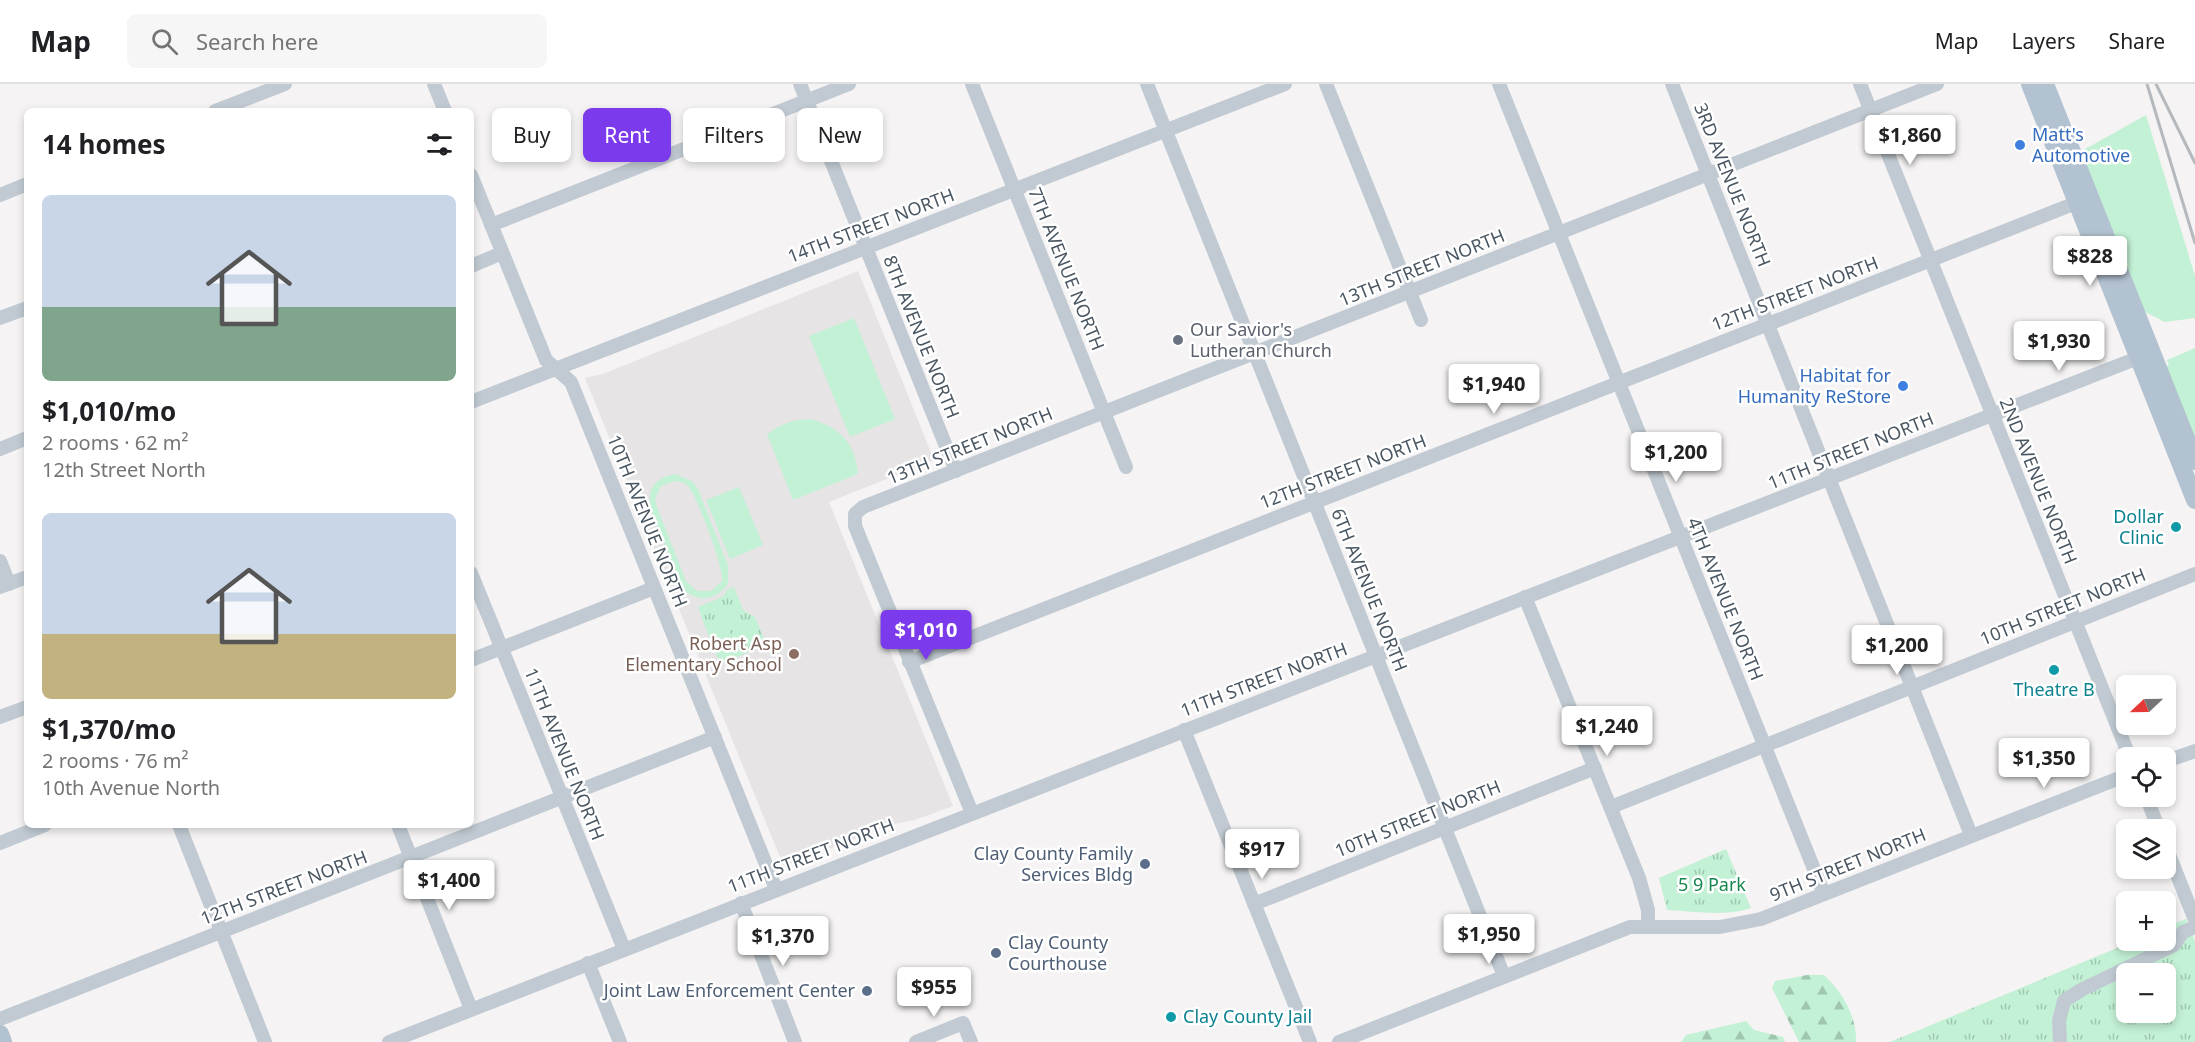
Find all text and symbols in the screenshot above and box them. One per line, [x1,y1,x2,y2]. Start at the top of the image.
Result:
search box [127,14,547,68]
text: Map [30,22,91,60]
icon: search [148,25,181,58]
text: Search here [196,26,318,56]
text: Map [1935,27,1979,55]
text: Layers [2012,27,2076,55]
text: Share [2109,27,2165,55]
street label: 3RD AVENUE NORTH [1689,99,1777,270]
chip: Buy [492,108,571,162]
chip: Rent [583,108,671,162]
chip: Filters [683,108,785,162]
chip: New [797,108,883,162]
pin: $1,860 [1861,115,1959,166]
text: $1,860 [1879,121,1941,148]
place label: Matt's Automotive [2032,122,2130,167]
text: 14 homes [42,126,166,162]
icon: filters [423,128,456,161]
marker: Matt's Automotive [2013,138,2027,152]
street label: 14TH STREET NORTH [784,182,957,268]
street label: 7TH AVENUE NORTH [1023,184,1111,354]
street label: 13TH STREET NORTH [1335,223,1508,311]
icon: home [195,234,303,342]
pin: $828 [2054,236,2126,287]
text: $828 [2067,242,2113,269]
street label: 12TH STREET NORTH [1708,250,1881,336]
street label: 8TH AVENUE NORTH [878,252,966,422]
place label: Our Savior's Lutheran Church [1190,317,1332,362]
pin: $1,930 [2010,321,2108,372]
text: $1,930 [2028,327,2090,354]
marker: Our Savior's Lutheran Church [1171,333,1185,347]
place label: Habitat for Humanity ReStore [1738,363,1892,408]
pin: $1,940 [1445,364,1543,415]
text: $1,940 [1463,370,1525,397]
marker: Habitat for Humanity ReStore [1896,379,1910,393]
text: $1,010/mo [42,393,176,429]
street label: 2ND AVENUE NORTH [1995,394,2083,567]
street label: 13TH STREET NORTH [883,401,1056,489]
street label: 11TH STREET NORTH [1764,406,1937,494]
street label: 12TH STREET NORTH [1256,428,1429,514]
text: 2 rooms · 62 m² [42,429,189,456]
street label: 10TH AVENUE NORTH [602,431,694,610]
pin: $1,200 [1627,432,1725,483]
text: $1,200 [1645,438,1707,465]
text: 12th Street North [42,456,206,483]
place label: Dollar Clinic [2113,504,2165,549]
street label: 6TH AVENUE NORTH [1326,505,1414,675]
street label: 4TH AVENUE NORTH [1682,514,1770,684]
marker: Dollar Clinic [2169,520,2183,534]
icon: home [195,552,303,660]
street label: 10TH STREET NORTH [1976,562,2149,650]
pin: $1,010 [877,610,975,661]
text: $1,010 [895,616,957,643]
pin: $1,200 [1848,625,1946,676]
place label: Robert Asp Elementary School [625,631,782,676]
text: $1,200 [1866,631,1928,658]
street label: 11TH STREET NORTH [1177,636,1350,722]
marker: Robert Asp Elementary School [787,647,801,661]
marker: Theatre B [2047,663,2061,677]
street label: 11TH AVENUE NORTH [519,664,611,843]
north arrow [2116,675,2176,735]
map controls [2116,675,2176,1023]
place label: Theatre B [2013,677,2095,701]
pin: $1,240 [1558,706,1656,757]
text: $1,370/mo [42,711,176,747]
text: $1,240 [1576,712,1638,739]
pin: $1,350 [1995,738,2093,789]
text: $1,350 [2013,744,2075,771]
text: 2 rooms · 76 m² [42,747,189,774]
button: locate [2116,747,2176,807]
text: 10th Avenue North [42,774,220,801]
street label: 10TH STREET NORTH [1331,774,1504,862]
street label: 11TH STREET NORTH [724,812,897,898]
button: layers [2116,819,2176,879]
street label: 9TH STREET NORTH [1766,822,1929,906]
pin: $917 [1226,829,1298,880]
text: $917 [1239,835,1285,862]
place label: Clay County Family Services Bldg [973,841,1134,886]
street label: 12TH STREET NORTH [197,844,370,930]
marker: Clay County Family Services Bldg [1138,857,1152,871]
pin: $1,400 [400,860,498,911]
text: $1,400 [418,866,480,893]
park label: 5 9 Park [1678,872,1746,896]
button: + [2116,891,2176,951]
pin: $1,950 [1440,914,1538,965]
pin: $1,370 [734,916,832,967]
text: $1,950 [1458,920,1520,947]
text: $1,370 [752,922,814,949]
place label: Clay County Courthouse [1008,930,1109,975]
marker: Clay County Courthouse [989,946,1003,960]
button: − [2116,963,2176,1023]
pin: $955 [898,967,970,1018]
text: $955 [911,973,957,1000]
place label: Joint Law Enforcement Center [602,978,856,1002]
marker: Joint Law Enforcement Center [860,984,874,998]
place label: Clay County Jail [1183,1004,1312,1028]
marker: Clay County Jail [1164,1010,1178,1024]

